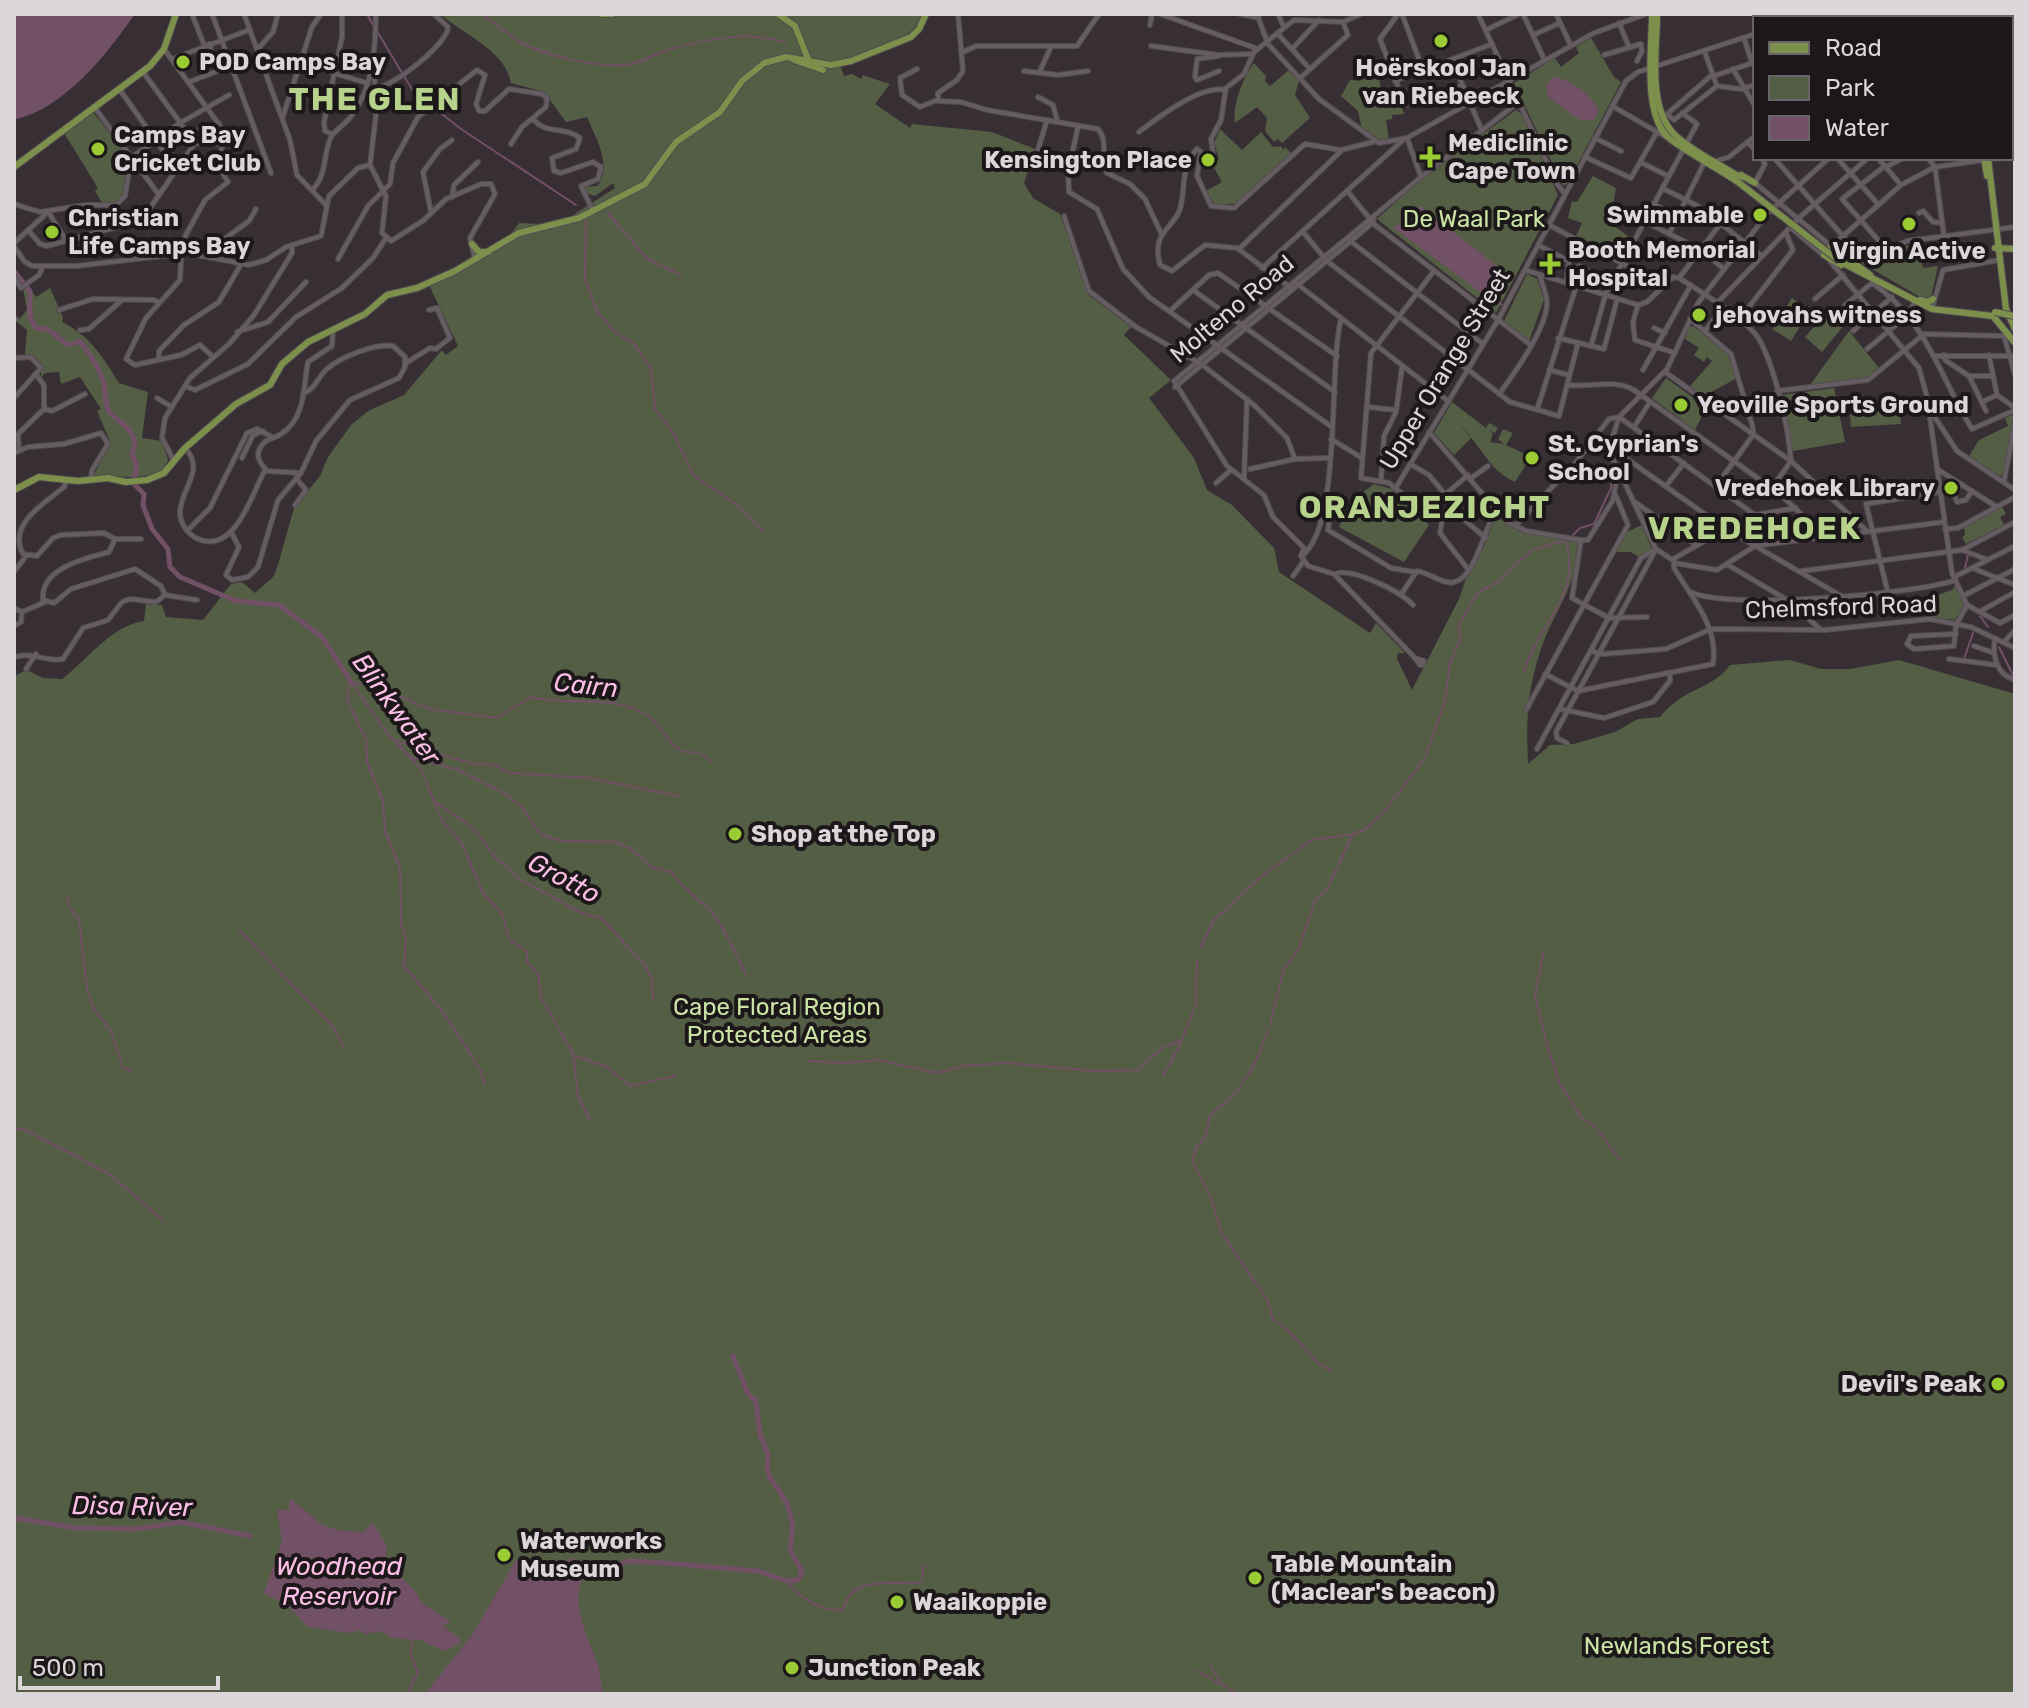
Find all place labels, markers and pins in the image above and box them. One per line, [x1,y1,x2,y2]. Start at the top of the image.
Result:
marker: Hoërskool Jan van Riebeeck [1432,32,1450,50]
place label: POD Camps Bay [199,48,386,76]
marker: POD Camps Bay [174,53,192,71]
place label: Hoërskool Jan van Riebeeck [1355,54,1527,110]
place label: Camps Bay Cricket Club [114,121,261,177]
place label: Mediclinic Cape Town [1448,129,1576,185]
marker: Camps Bay Cricket Club [89,140,107,158]
place label: Kensington Place [984,146,1192,174]
marker: Mediclinic Cape Town [1419,146,1441,168]
marker: Kensington Place [1199,151,1217,169]
place label: Swimmable [1607,201,1744,229]
place label: Christian Life Camps Bay [68,204,251,260]
marker: Swimmable [1751,206,1769,224]
marker: Virgin Active [1900,215,1918,233]
marker: Christian Life Camps Bay [43,223,61,241]
place label: Booth Memorial Hospital [1568,236,1756,292]
place label: Virgin Active [1832,237,1986,265]
marker: Booth Memorial Hospital [1539,253,1561,275]
place label: jehovahs witness [1713,301,1922,329]
marker: jehovahs witness [1690,306,1708,324]
place label: Yeoville Sports Ground [1697,391,1969,419]
marker: Yeoville Sports Ground [1672,396,1690,414]
place label: St. Cyprian's School [1548,430,1699,486]
marker: St. Cyprian's School [1523,449,1541,467]
place label: Vredehoek Library [1715,474,1935,502]
marker: Vredehoek Library [1942,479,1960,497]
place label: Shop at the Top [751,820,936,848]
marker: Shop at the Top [726,825,744,843]
place label: Devil's Peak [1841,1370,1982,1398]
marker: Devil's Peak [1989,1375,2007,1393]
place label: Waterworks Museum [520,1527,662,1583]
marker: Waterworks Museum [495,1546,513,1564]
place label: Table Mountain (Maclear's beacon) [1271,1550,1496,1606]
marker: Table Mountain (Maclear's beacon) [1246,1569,1264,1587]
place label: Waaikoppie [913,1588,1047,1616]
marker: Waaikoppie [888,1593,906,1611]
place label: Junction Peak [808,1654,981,1682]
marker: Junction Peak [783,1659,801,1677]

